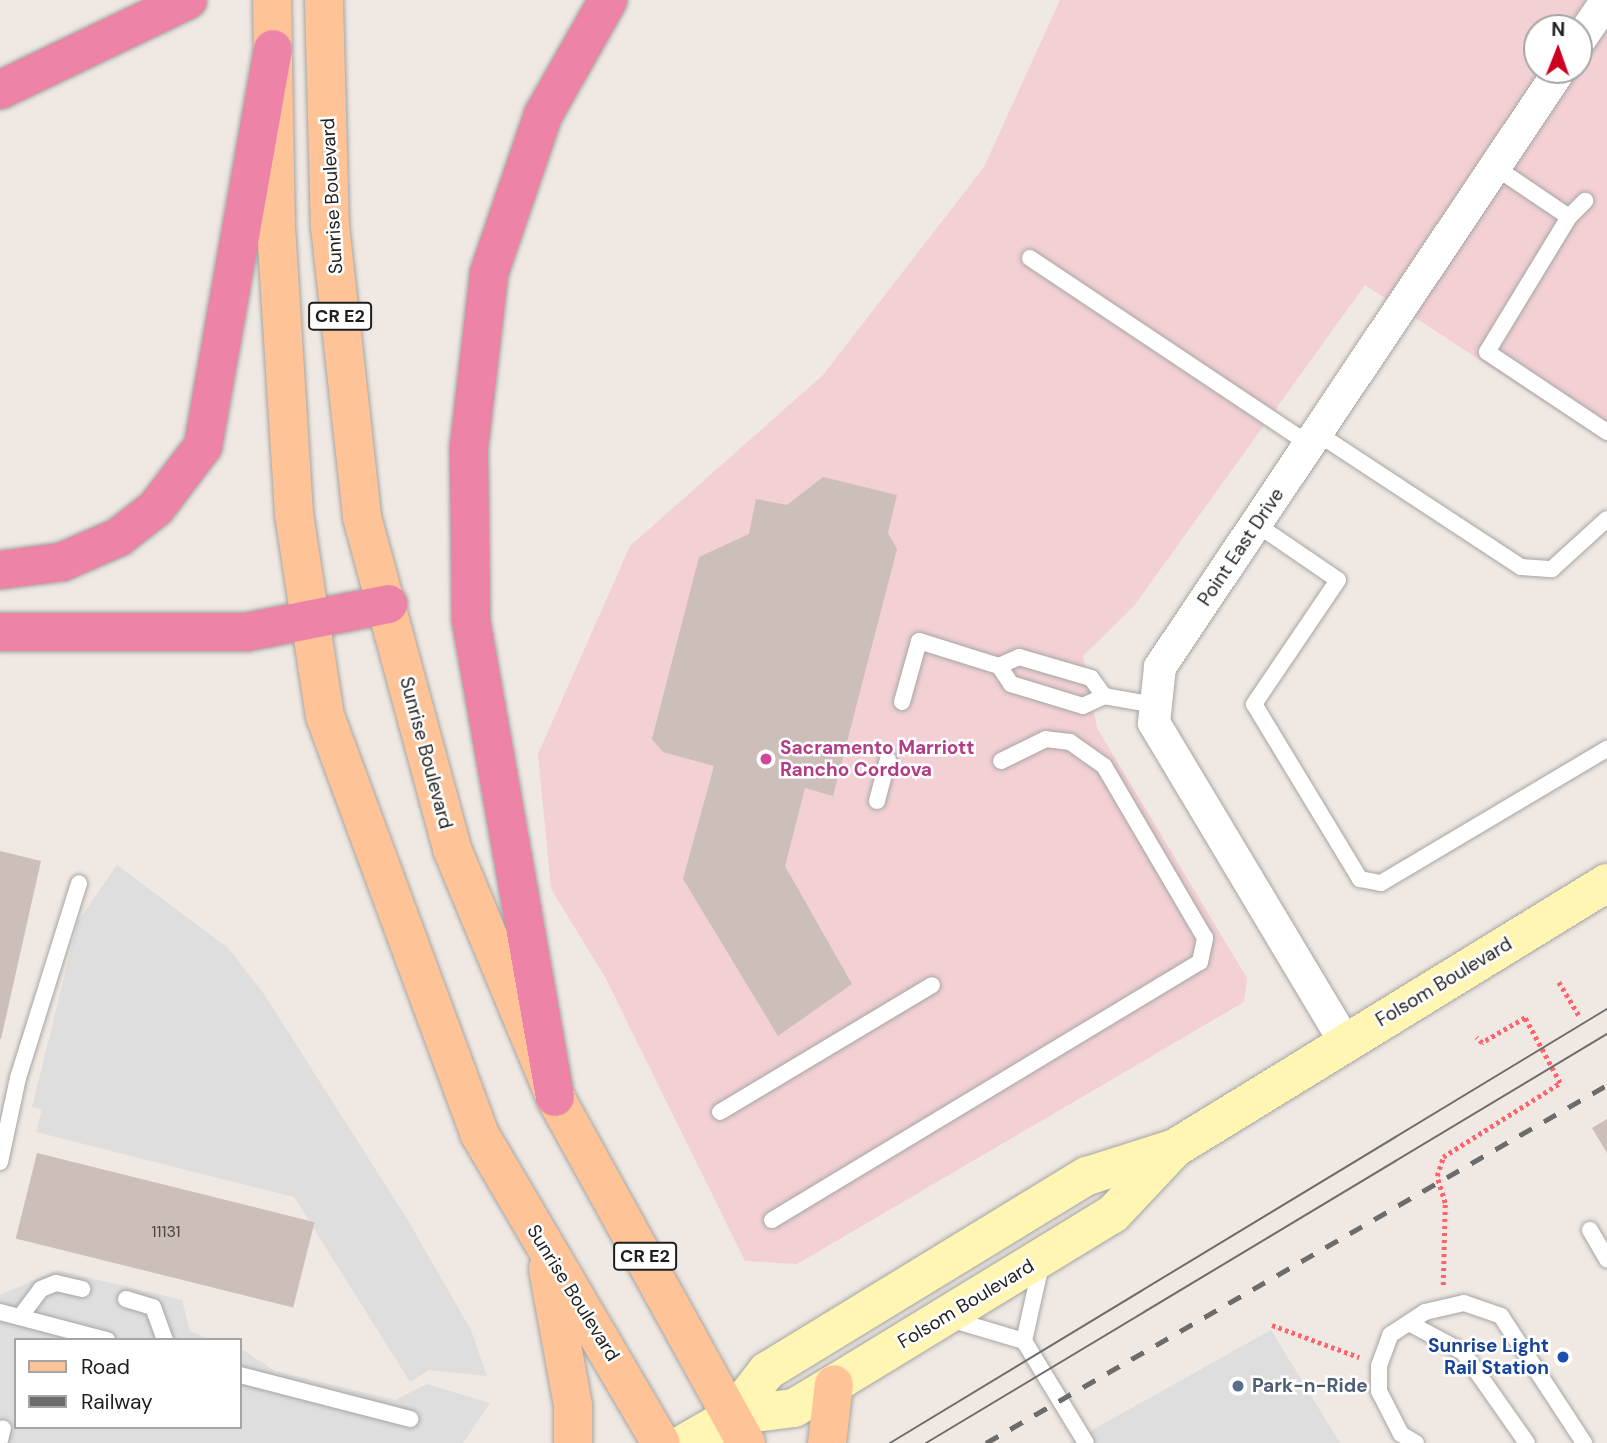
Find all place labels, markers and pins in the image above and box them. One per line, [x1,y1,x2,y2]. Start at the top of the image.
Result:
place label: Sacramento Marriott Rancho Cordova [780,737,975,781]
marker: Sacramento Marriott Rancho Cordova [758,751,774,767]
place label: Sunrise Light Rail Station [1428,1335,1549,1379]
marker: Sunrise Light Rail Station [1555,1349,1571,1365]
place label: Park-n-Ride [1252,1375,1368,1397]
marker: Park-n-Ride [1230,1378,1246,1394]

